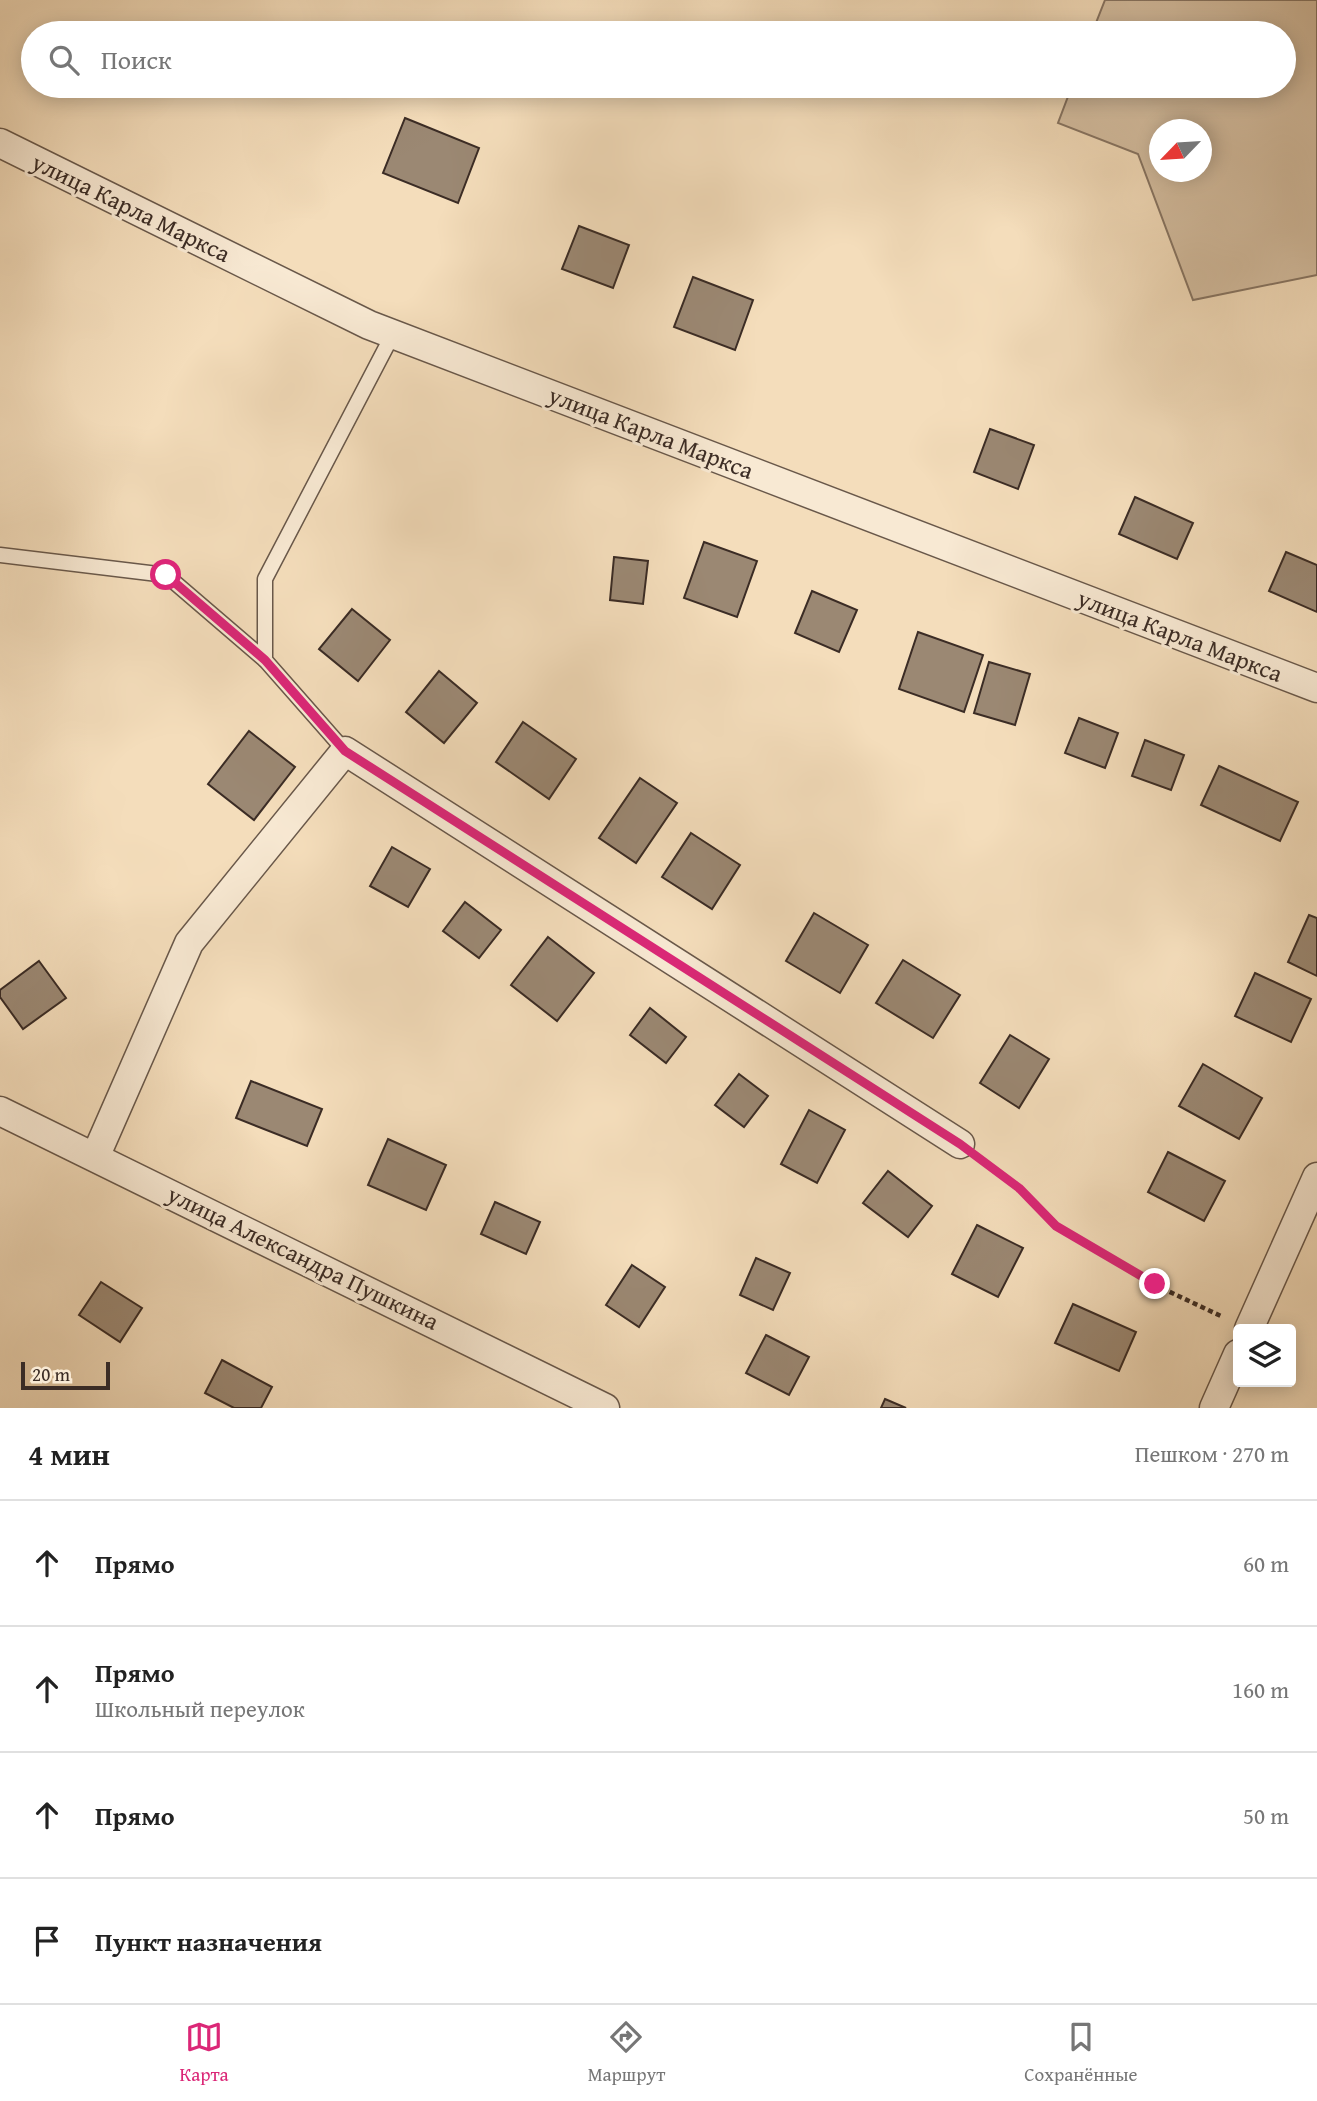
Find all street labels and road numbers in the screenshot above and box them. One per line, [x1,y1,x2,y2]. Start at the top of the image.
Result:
street label: улица Карла Маркса [25,144,237,271]
street label: улица Карла Маркса [543,377,759,488]
street label: улица Карла Маркса [1072,580,1288,691]
street label: улица Александра Пушкина [161,1176,445,1339]

